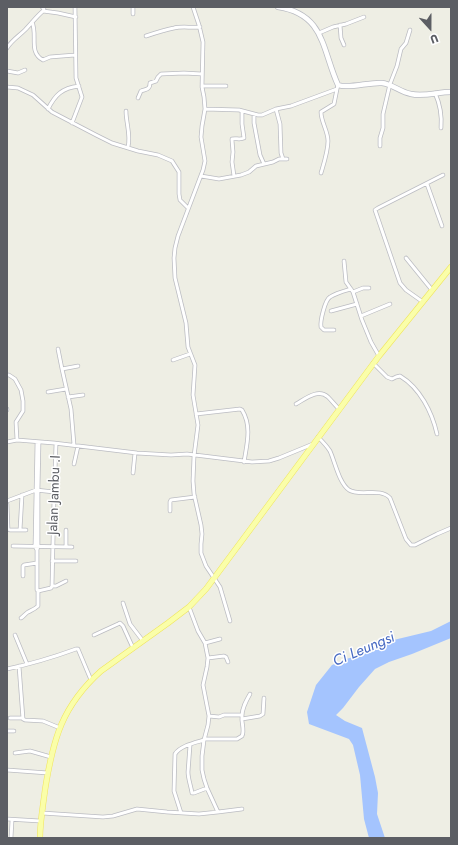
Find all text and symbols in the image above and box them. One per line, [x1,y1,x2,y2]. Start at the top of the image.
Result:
north arrow [410,8,450,48]
text: U [428,30,441,48]
street label: Jalan Jambu .I [45,455,65,535]
water label: Ci Leungsi [330,629,398,671]

